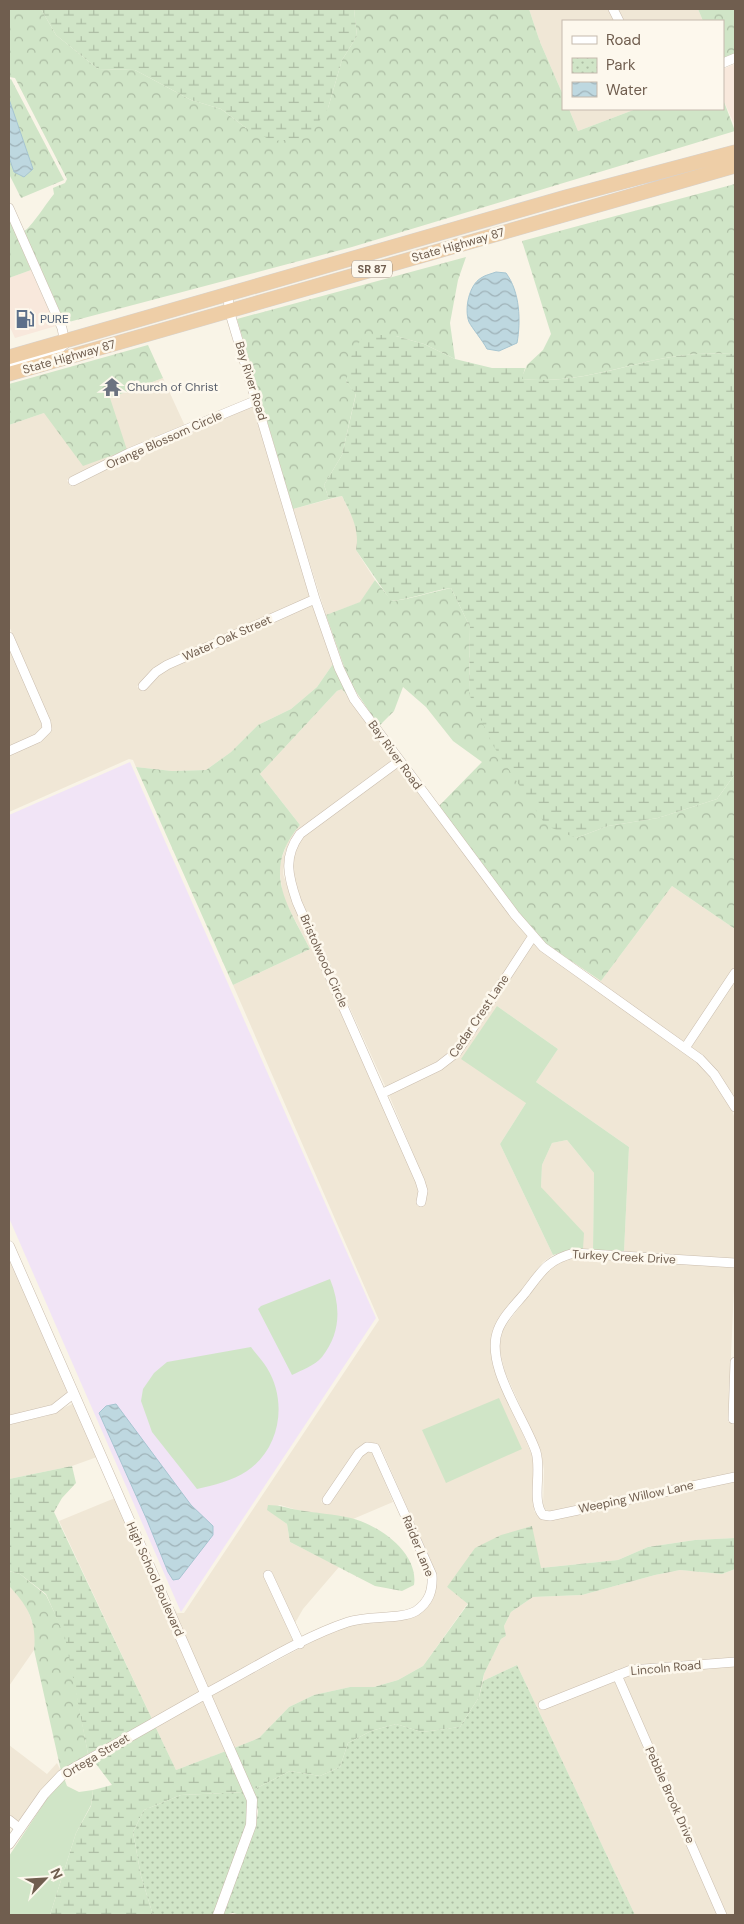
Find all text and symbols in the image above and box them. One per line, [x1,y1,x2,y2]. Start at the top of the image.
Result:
legend [562,20,724,110]
text: Road [606,30,641,50]
text: Park [606,55,636,75]
text: Water [606,80,648,100]
street label: State Highway 87 [410,224,506,266]
road number: SR 87 [352,260,392,278]
fuel station icon: PURE [14,308,36,330]
place label: PURE [40,311,69,327]
street label: State Highway 87 [21,336,117,378]
street label: Bay River Road [231,340,271,422]
temple icon: Church of Christ [101,376,123,398]
place label: Church of Christ [127,379,219,395]
street label: Orange Blossom Circle [103,407,225,473]
street label: Water Oak Street [180,611,274,665]
street label: Bay River Road [364,717,426,793]
street label: Bristolwood Circle [296,912,352,1010]
street label: Cedar Crest Lane [445,971,513,1061]
street label: Turkey Creek Drive [572,1246,676,1268]
street label: Weeping Willow Lane [577,1477,695,1517]
street label: Raider Lane [398,1513,438,1579]
street label: High School Boulevard [123,1519,187,1639]
street label: Lincoln Road [630,1657,702,1679]
street label: Ortega Street [60,1730,133,1782]
street label: Pebble Brook Drive [641,1744,699,1846]
north arrow [20,1854,70,1904]
text: N [46,1865,67,1882]

